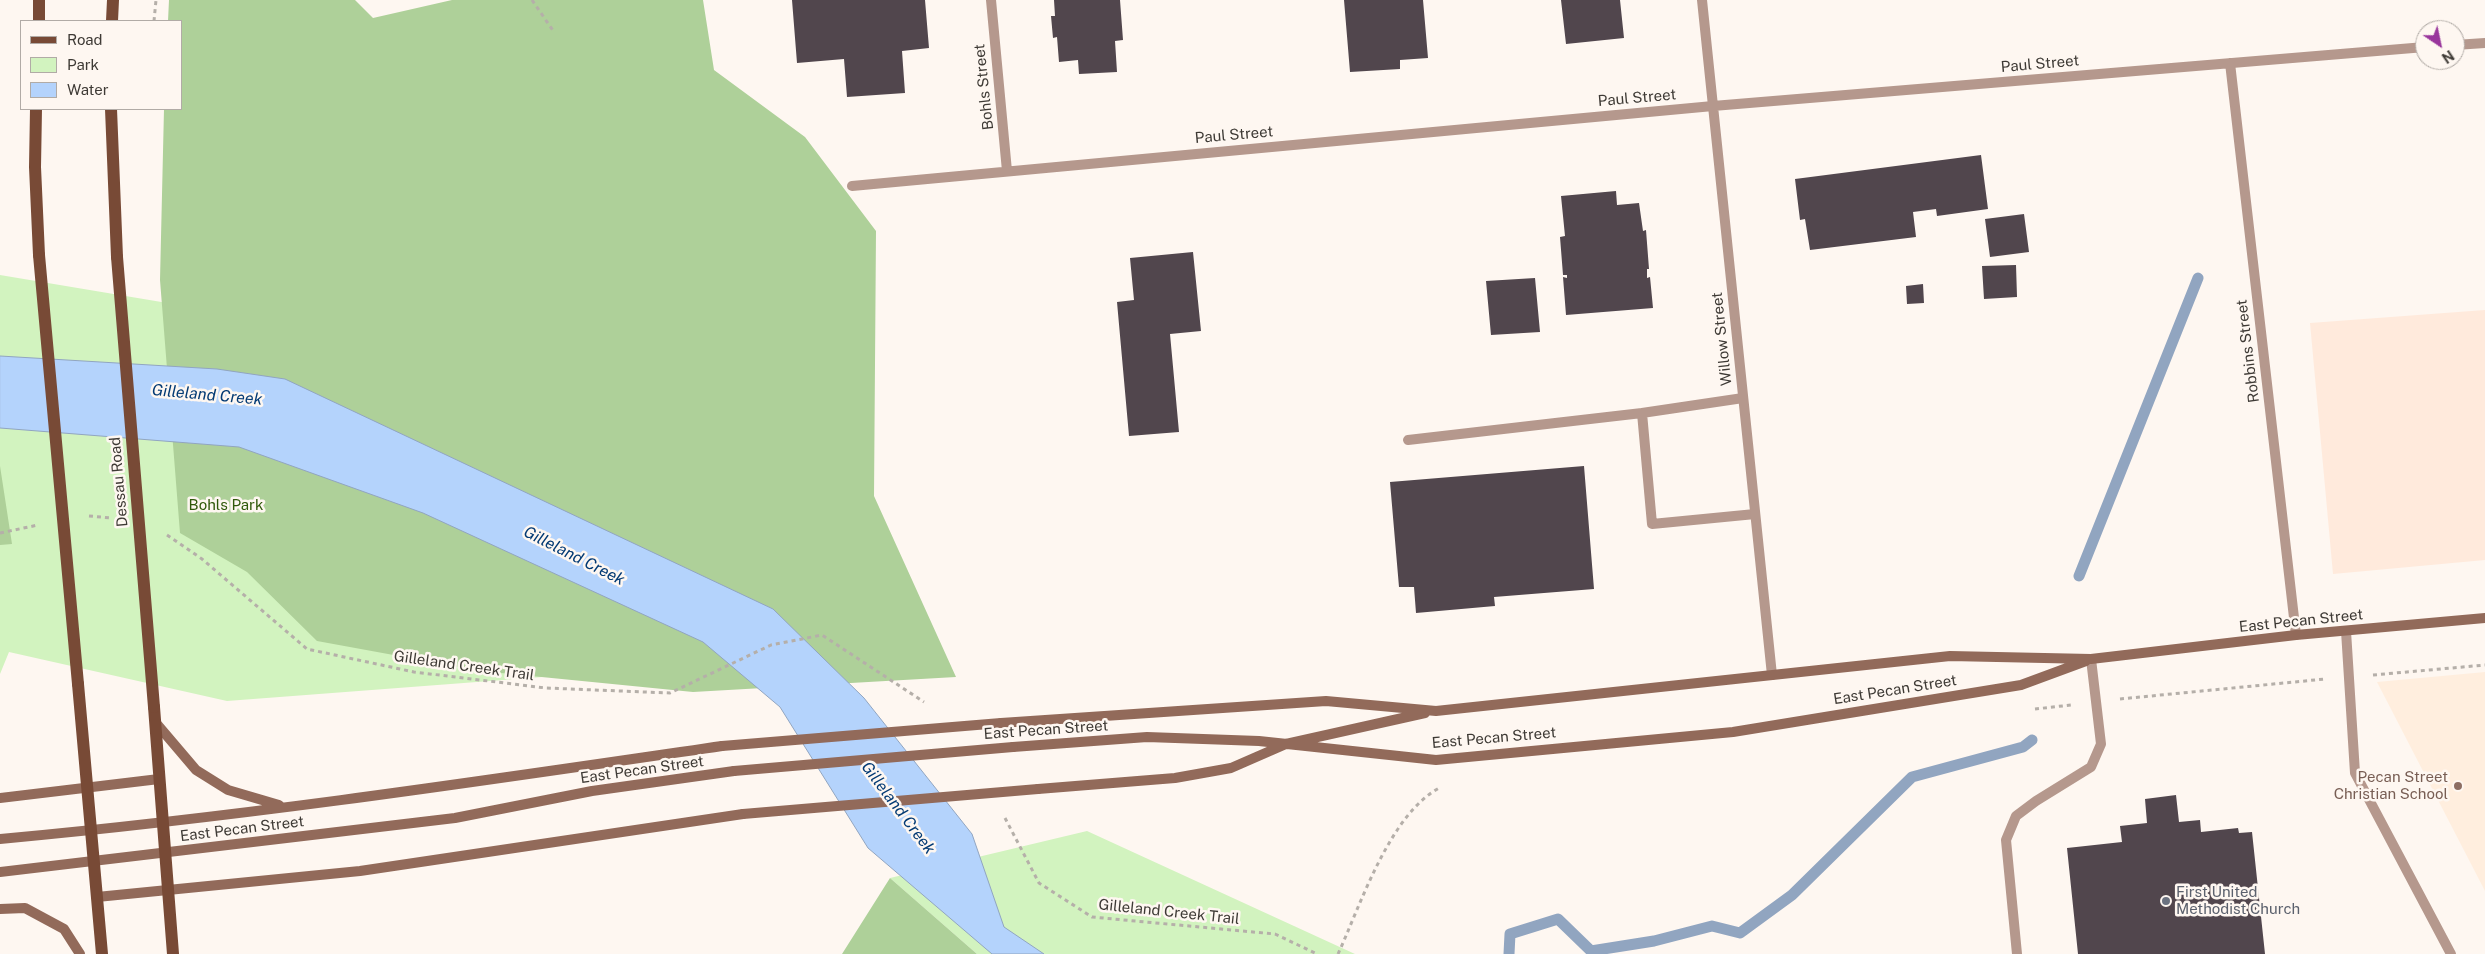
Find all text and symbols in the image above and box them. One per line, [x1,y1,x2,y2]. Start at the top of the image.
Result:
legend [20,20,182,110]
north arrow [2415,20,2465,70]
text: Road [67,31,103,48]
street label: Bohls Street [971,43,997,131]
text: N [2439,47,2457,66]
street label: Paul Street [2000,52,2080,76]
text: Park [67,56,99,73]
text: Water [67,81,109,98]
street label: Paul Street [1597,86,1677,110]
street label: Paul Street [1194,123,1274,147]
street label: Willow Street [1708,291,1736,387]
street label: Robbins Street [2233,298,2263,404]
water label: Gilleland Creek [151,381,263,409]
street label: Dessau Road [106,436,132,528]
park label: Bohls Park [189,496,263,514]
water label: Gilleland Creek [520,522,628,590]
street label: East Pecan Street [2238,606,2364,636]
street label: Gilleland Creek Trail [393,647,535,685]
street label: East Pecan Street [1832,671,1958,709]
street label: East Pecan Street [983,717,1109,743]
street label: East Pecan Street [1431,724,1557,752]
street label: East Pecan Street [579,752,705,788]
water label: Gilleland Creek [857,758,939,858]
place label: Pecan Street Christian School [2334,768,2448,803]
marker: Pecan Street Christian School [2452,780,2464,792]
street label: East Pecan Street [179,812,305,846]
place label: First United Methodist Church [2176,883,2300,918]
marker: First United Methodist Church [2160,895,2172,907]
street label: Gilleland Creek Trail [1098,896,1240,928]

